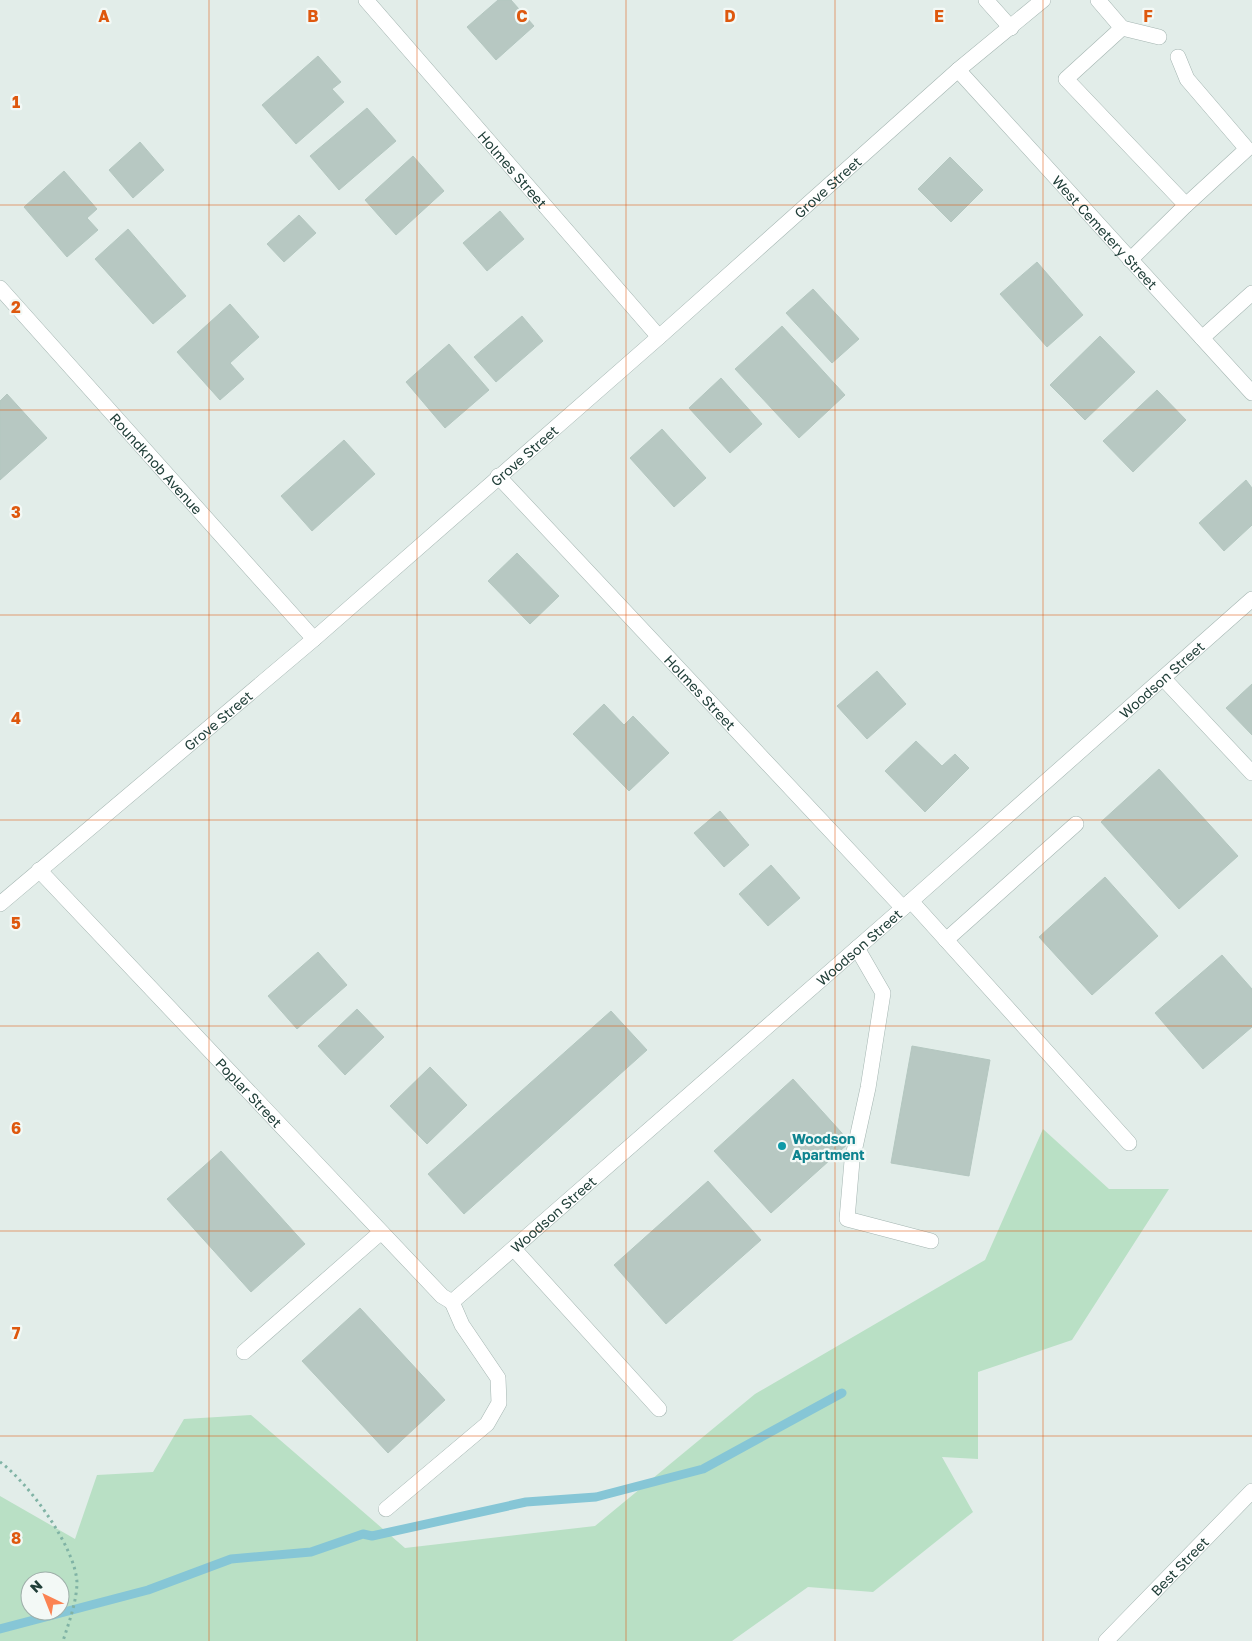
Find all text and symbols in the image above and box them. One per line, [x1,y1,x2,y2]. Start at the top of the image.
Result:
text: A [98,6,110,26]
text: B [307,6,319,26]
text: C [516,6,528,26]
text: D [724,6,736,26]
text: E [934,6,944,26]
text: F [1143,6,1153,26]
text: 1 [12,92,20,112]
street label: Holmes Street [475,127,551,211]
street label: Grove Street [790,152,864,221]
street label: West Cemetery Street [1049,171,1162,292]
text: 2 [11,297,21,317]
street label: Roundknob Avenue [107,409,206,517]
street label: Grove Street [487,421,561,489]
text: 3 [11,502,21,522]
street label: Woodson Street [1115,637,1207,721]
street label: Holmes Street [661,651,740,733]
street label: Grove Street [180,687,255,754]
text: 4 [11,708,21,728]
street label: Woodson Street [812,905,905,989]
text: 5 [11,913,21,933]
street label: Poplar Street [213,1054,286,1130]
text: 6 [11,1118,21,1138]
place label: Woodson Apartment [792,1130,865,1163]
marker: Woodson Apartment [776,1140,788,1152]
street label: Woodson Street [507,1172,599,1256]
text: 7 [12,1323,21,1343]
text: 8 [11,1528,21,1548]
street label: Best Street [1147,1533,1212,1599]
north arrow [20,1571,70,1621]
text: N [26,1576,45,1596]

